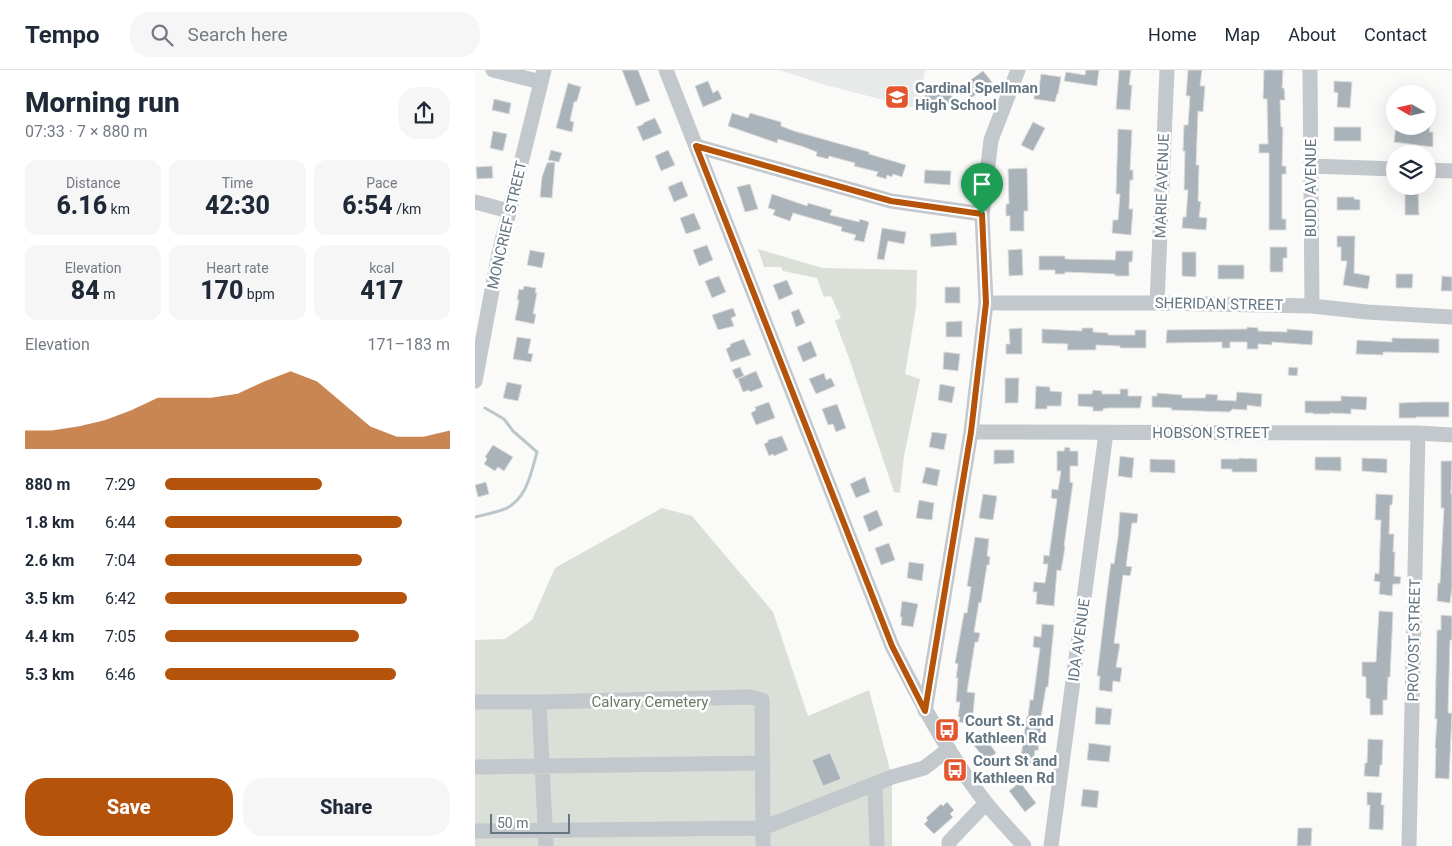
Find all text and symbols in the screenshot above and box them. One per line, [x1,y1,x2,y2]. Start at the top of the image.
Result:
search box [130,12,480,57]
text: Tempo [25,21,100,49]
icon: search [148,21,176,49]
text: Search here [188,23,288,46]
text: Home [1148,24,1197,45]
text: Map [1225,24,1260,45]
text: About [1288,24,1336,45]
text: Contact [1364,24,1427,45]
place label: Cardinal Spellman High School [915,79,1038,114]
school or university icon: Cardinal Spellman High School [884,84,910,110]
north arrow [1386,85,1436,135]
map controls [1386,85,1436,195]
text: Morning run [25,86,180,119]
button: share [398,87,450,139]
text: 07:33 · 7 × 880 m [25,122,147,141]
street label: MARIE AVENUE [1151,133,1173,239]
street label: BUDD AVENUE [1302,138,1320,237]
button: layers [1386,145,1436,195]
street label: MONCRIEF STREET [483,159,531,291]
pin [961,163,1003,214]
icon: arrive [968,170,996,198]
text: Distance [66,175,120,191]
text: Time [222,175,253,191]
text: Pace [366,175,397,191]
text: 6.16 [56,191,107,220]
text: 42:30 [205,191,270,220]
text: 6:54 [342,191,393,220]
text: km [107,201,130,217]
text: /km [393,201,421,217]
text: Elevation [65,260,122,276]
text: Heart rate [206,260,269,276]
text: kcal [369,260,394,276]
text: 84 [71,276,100,305]
text: 170 [200,276,243,305]
text: 417 [360,276,403,305]
text: m [100,286,115,302]
text: bpm [243,286,275,302]
street label: SHERIDAN STREET [1155,294,1283,314]
text: Elevation [25,335,90,354]
text: 171–183 m [368,335,450,354]
street label: HOBSON STREET [1152,424,1270,442]
text: 880 m [25,475,70,494]
text: 7:29 [105,475,136,494]
text: 1.8 km [25,513,74,532]
text: 6:44 [105,513,136,532]
text: 2.6 km [25,551,74,570]
text: 7:04 [105,551,136,570]
street label: PROVOST STREET [1404,578,1424,702]
text: 3.5 km [25,589,74,608]
text: 6:42 [105,589,136,608]
street label: IDA AVENUE [1064,597,1094,683]
text: 4.4 km [25,627,74,646]
text: 7:05 [105,627,136,646]
text: 5.3 km [25,665,74,684]
text: 6:46 [105,665,136,684]
park label: Calvary Cemetery [592,693,708,711]
place label: Court St. and Kathleen Rd [965,712,1054,747]
bus stop icon: Court St. and Kathleen Rd [934,717,960,743]
place label: Court St and Kathleen Rd [973,752,1057,787]
bus stop icon: Court St and Kathleen Rd [942,757,968,783]
button: Save [25,778,233,836]
button: Share [243,778,450,836]
scale bar [490,811,570,834]
text: 50 m [497,815,529,831]

